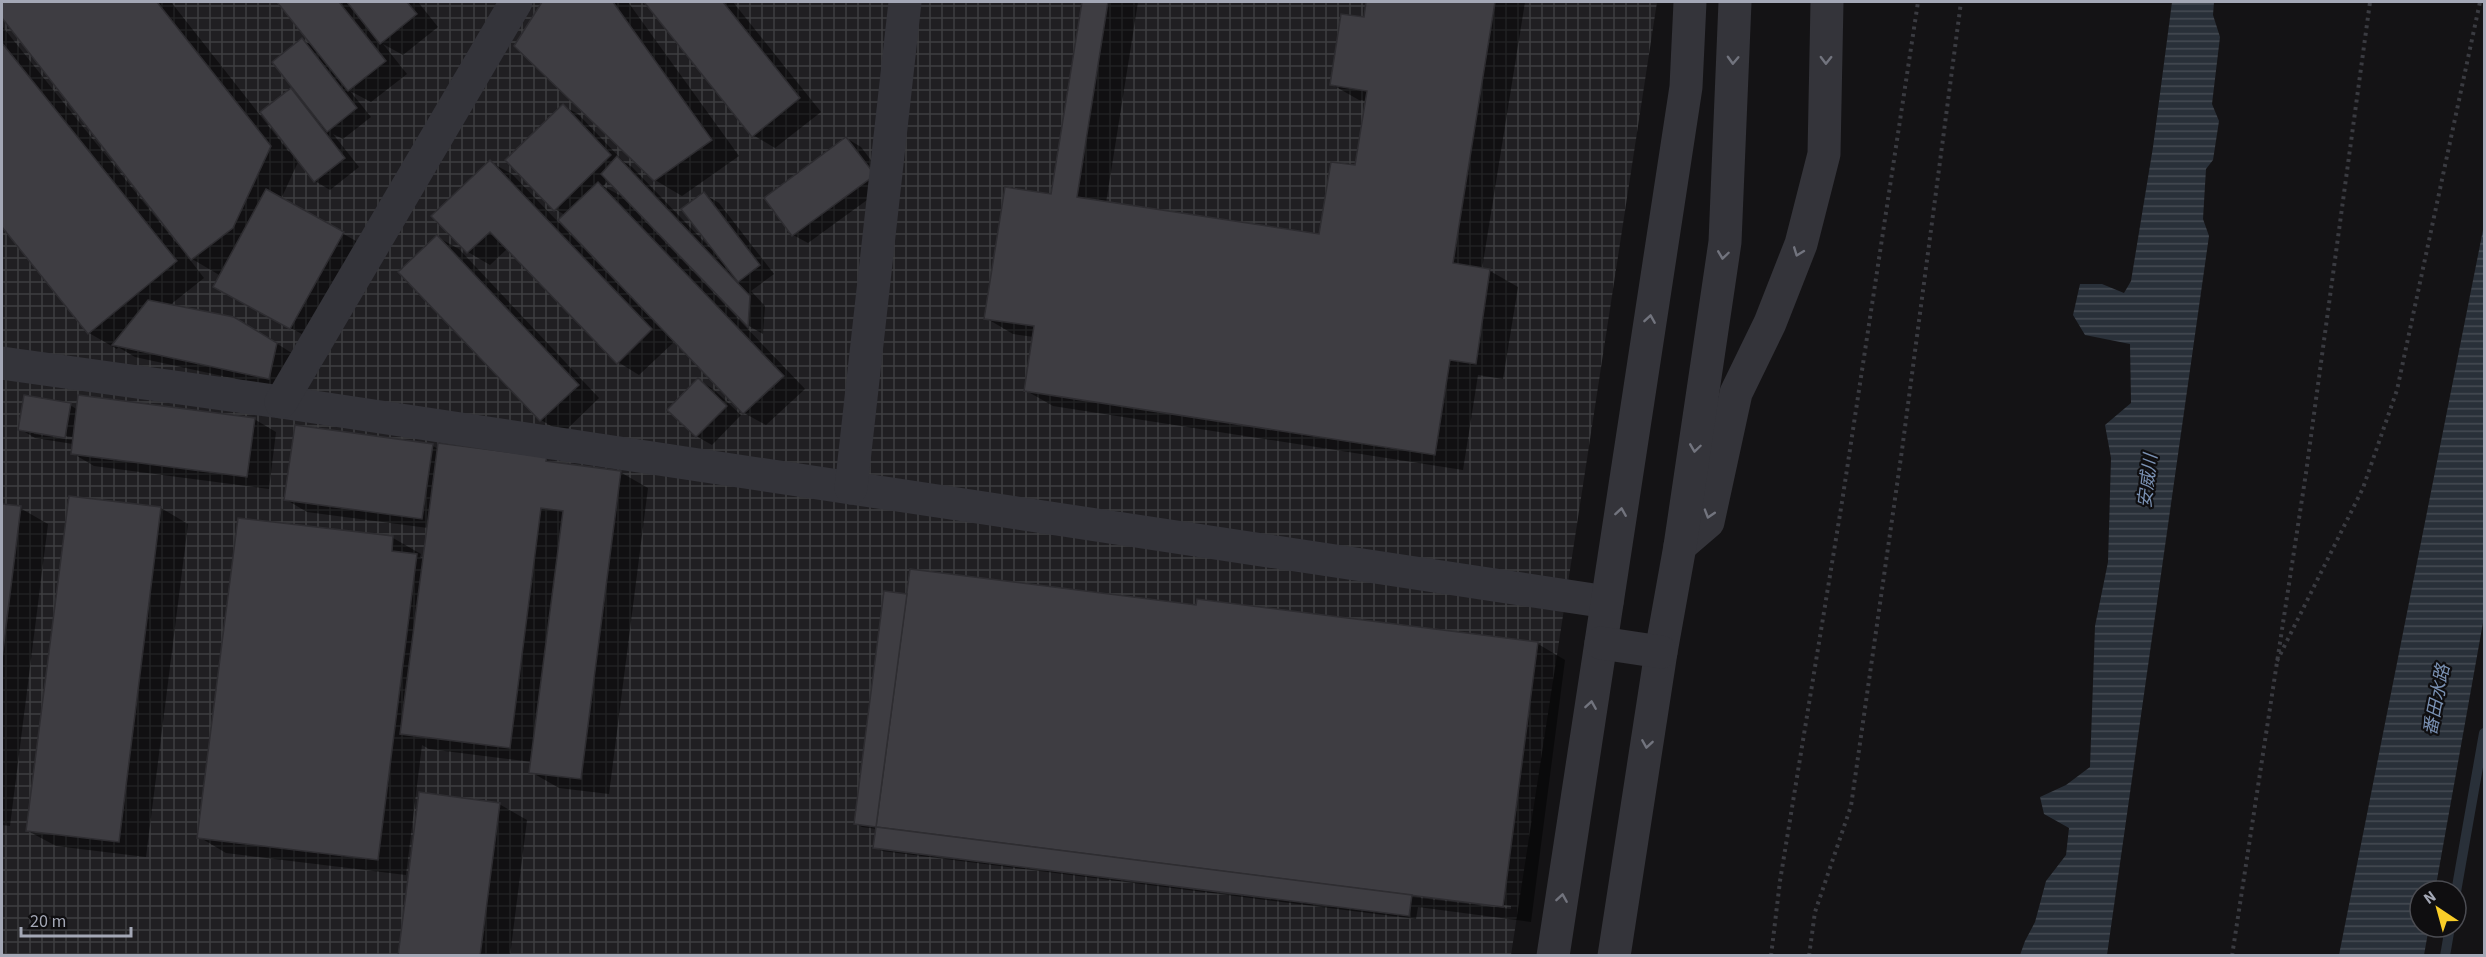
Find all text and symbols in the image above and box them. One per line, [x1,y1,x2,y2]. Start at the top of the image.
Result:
one-way arrow [1727,55,1739,64]
one-way arrow [1819,55,1832,64]
one-way arrow [1793,245,1805,256]
one-way arrow [1717,249,1730,259]
one-way arrow [1644,315,1656,324]
one-way arrow [1689,443,1701,452]
water label: 安威川 [2132,451,2164,509]
one-way arrow [1614,508,1627,518]
one-way arrow [1704,509,1716,519]
water label: 番田水路 [2418,660,2457,738]
one-way arrow [1585,700,1597,710]
one-way arrow [1641,739,1653,748]
north arrow [2408,879,2468,939]
text: N [2419,886,2441,910]
one-way arrow [1555,893,1567,902]
scale bar [21,900,130,938]
text: 20 m [30,909,66,934]

